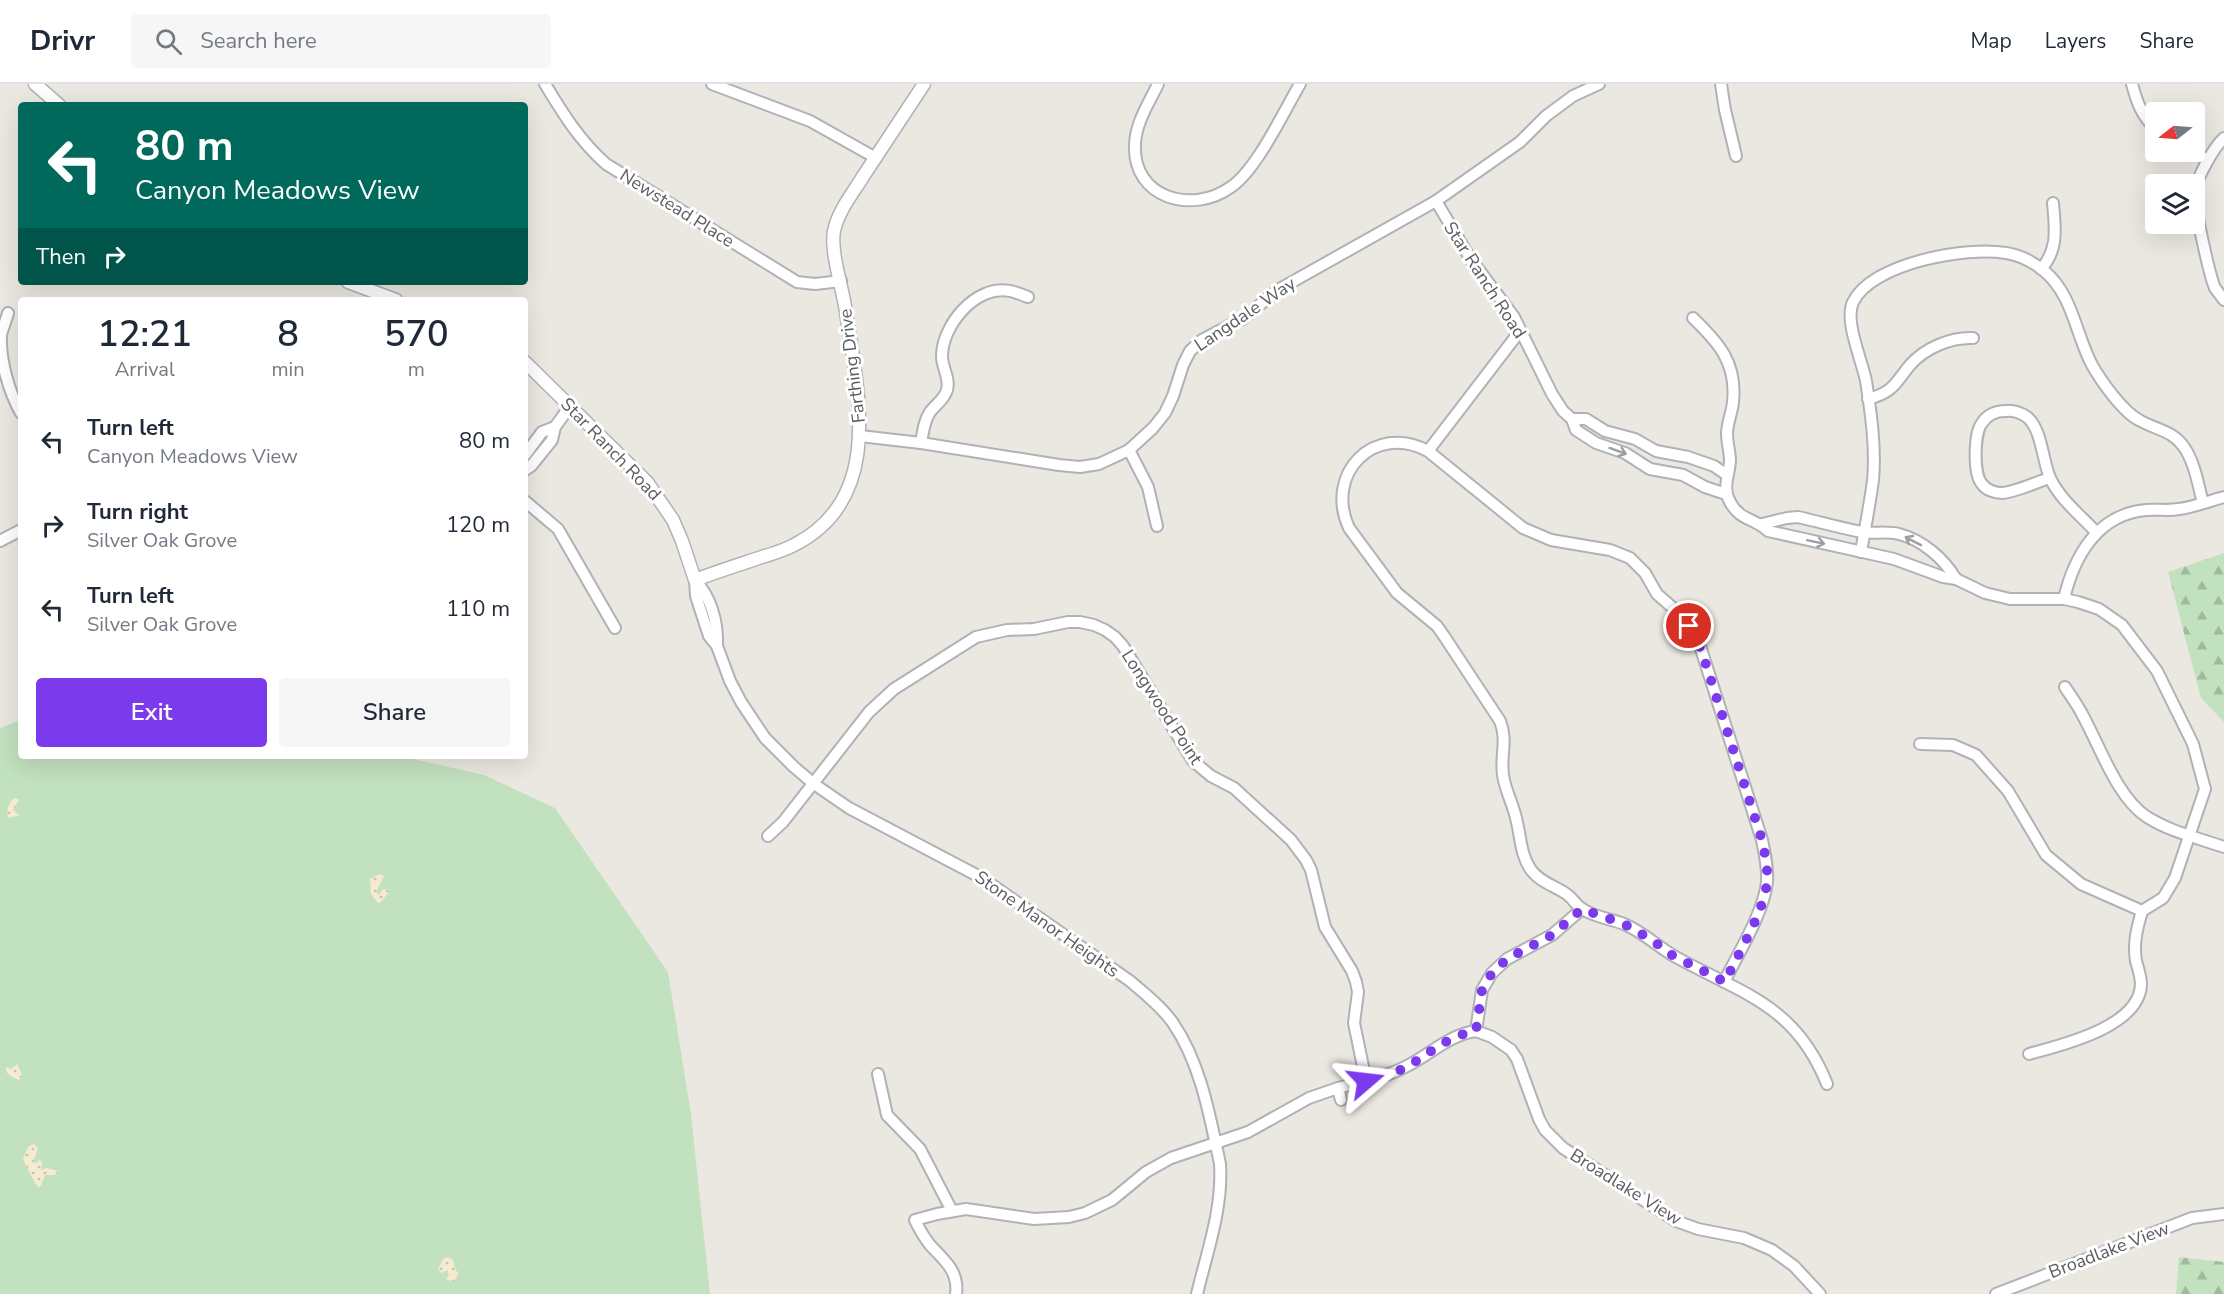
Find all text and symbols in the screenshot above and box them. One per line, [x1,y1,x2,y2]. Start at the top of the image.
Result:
search box [131,14,551,68]
text: Drivr [30,22,95,60]
icon: search [152,25,185,58]
text: Search here [200,26,317,56]
text: Map [1970,27,2012,55]
text: Layers [2045,27,2106,55]
text: Share [2139,27,2194,55]
north arrow [2145,102,2205,162]
map controls [2145,102,2205,234]
text: 80 m [135,118,234,175]
icon: left [36,126,114,204]
street label: Newstead Place [615,163,739,253]
text: Canyon Meadows View [135,172,420,209]
button: layers [2145,174,2205,234]
street label: Star Ranch Road [1438,217,1532,343]
icon: right [98,240,131,273]
text: Then [36,242,86,272]
street label: Langdale Way [1190,271,1301,357]
street label: Farthing Drive [833,308,871,424]
text: 12:21 [97,310,192,359]
text: 8 [277,310,299,359]
text: 570 [384,310,449,359]
text: Arrival [115,356,175,383]
text: min [272,356,305,383]
text: m [408,356,425,383]
street label: Star Ranch Road [556,392,666,506]
text: Turn left [87,413,174,443]
icon: left [36,425,69,458]
text: 80 m [459,426,510,456]
text: Canyon Meadows View [87,443,298,470]
one-way arrow [1608,447,1626,458]
text: Turn right [87,497,188,527]
icon: right [36,509,69,542]
text: 120 m [446,510,510,540]
text: Silver Oak Grove [87,527,237,554]
one-way arrow [1905,535,1923,546]
one-way arrow [1806,537,1825,548]
text: Turn left [87,581,174,611]
icon: left [36,593,69,626]
text: 110 m [446,594,510,624]
pin [1663,600,1714,651]
icon: arrive [1672,609,1705,642]
text: Silver Oak Grove [87,611,237,638]
street label: Longwood Point [1116,645,1208,770]
button: Exit [36,678,267,747]
button: Share [279,678,510,747]
street label: Stone Manor Heights [970,865,1124,983]
position arrow [1334,1049,1398,1113]
street label: Broadlake View [1566,1143,1686,1231]
street label: Broadlake View [2045,1216,2173,1284]

